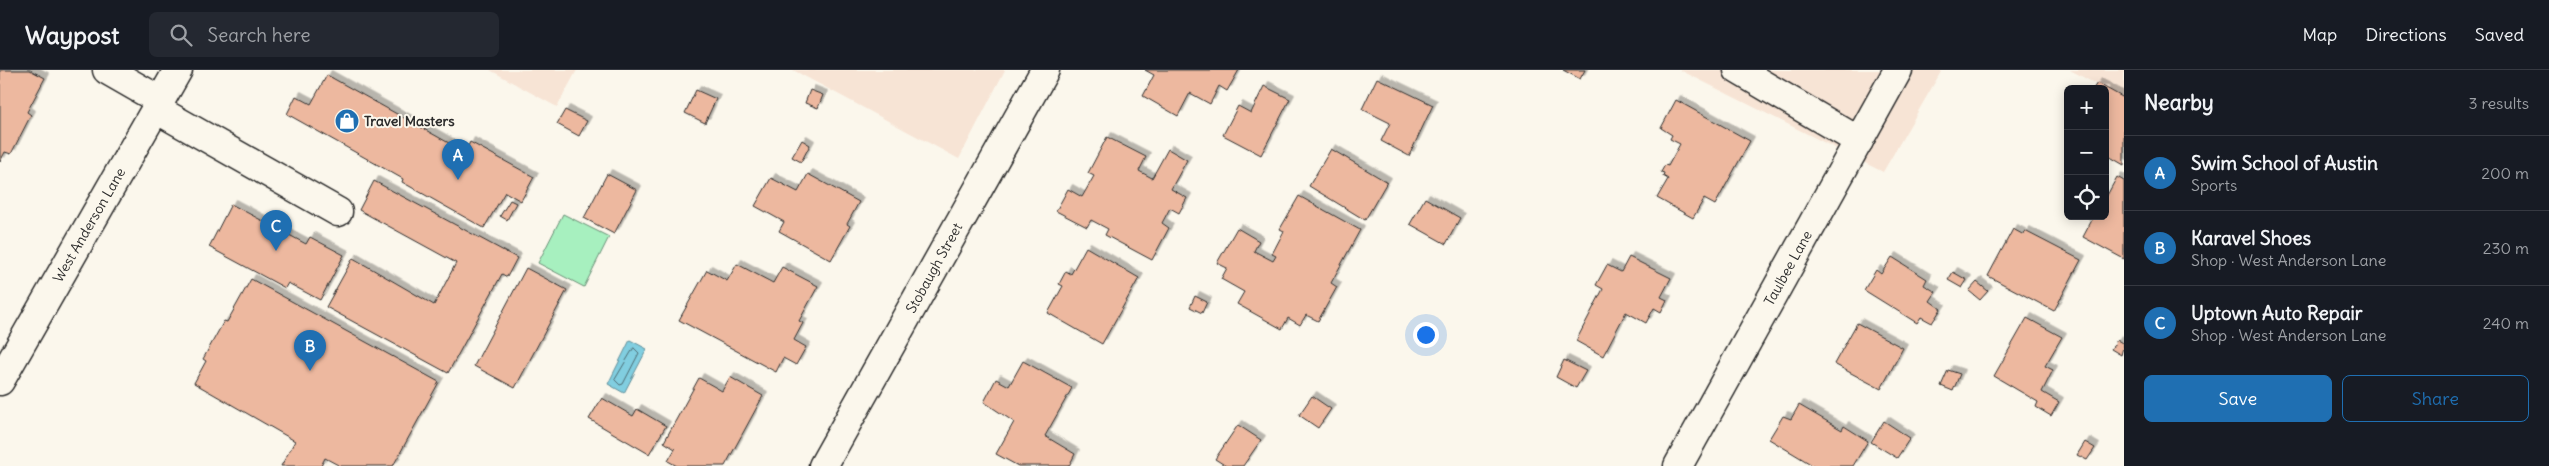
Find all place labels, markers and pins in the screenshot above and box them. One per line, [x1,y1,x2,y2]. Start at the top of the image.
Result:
shop icon: Travel Masters [334,108,360,134]
place label: Travel Masters [364,112,455,130]
pin: A [442,139,474,180]
pin: C [260,210,292,251]
pin: B [294,330,326,371]

